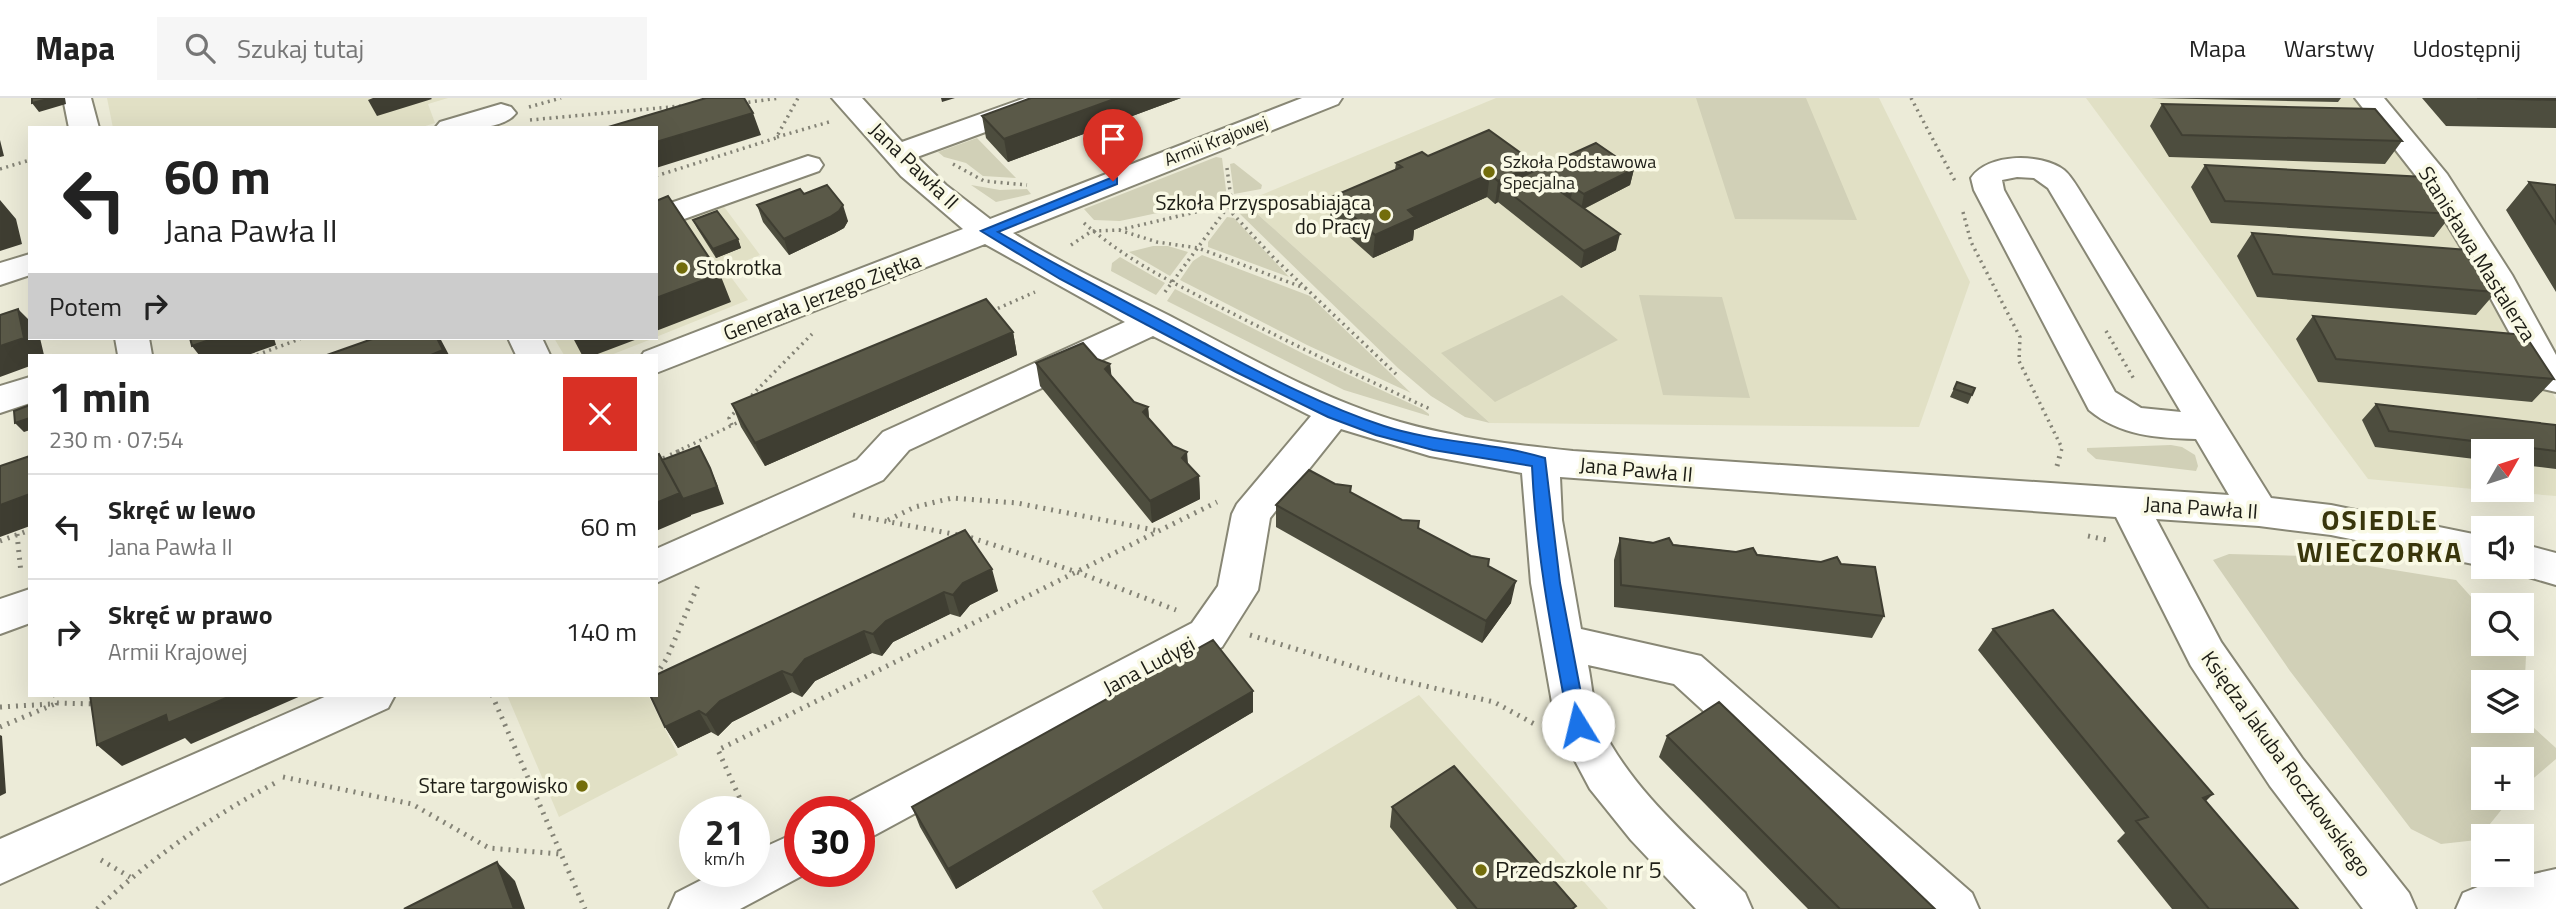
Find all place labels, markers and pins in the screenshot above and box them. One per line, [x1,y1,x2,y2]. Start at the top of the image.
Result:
pin [1083,109,1143,181]
place label: Szkoła Podstawowa Specjalna [1503,148,1656,196]
marker: Szkoła Podstawowa Specjalna [1481,164,1497,180]
place label: Szkoła Przysposabiająca do Pracy [1155,186,1371,242]
marker: Szkoła Przysposabiająca do Pracy [1377,207,1393,223]
place label: Stokrotka [696,251,782,283]
marker: Stokrotka [674,260,690,276]
place label: Stare targowisko [419,769,568,801]
marker: Stare targowisko [574,778,590,794]
place label: Przedszkole nr 5 [1495,851,1662,887]
marker: Przedszkole nr 5 [1473,862,1489,878]

